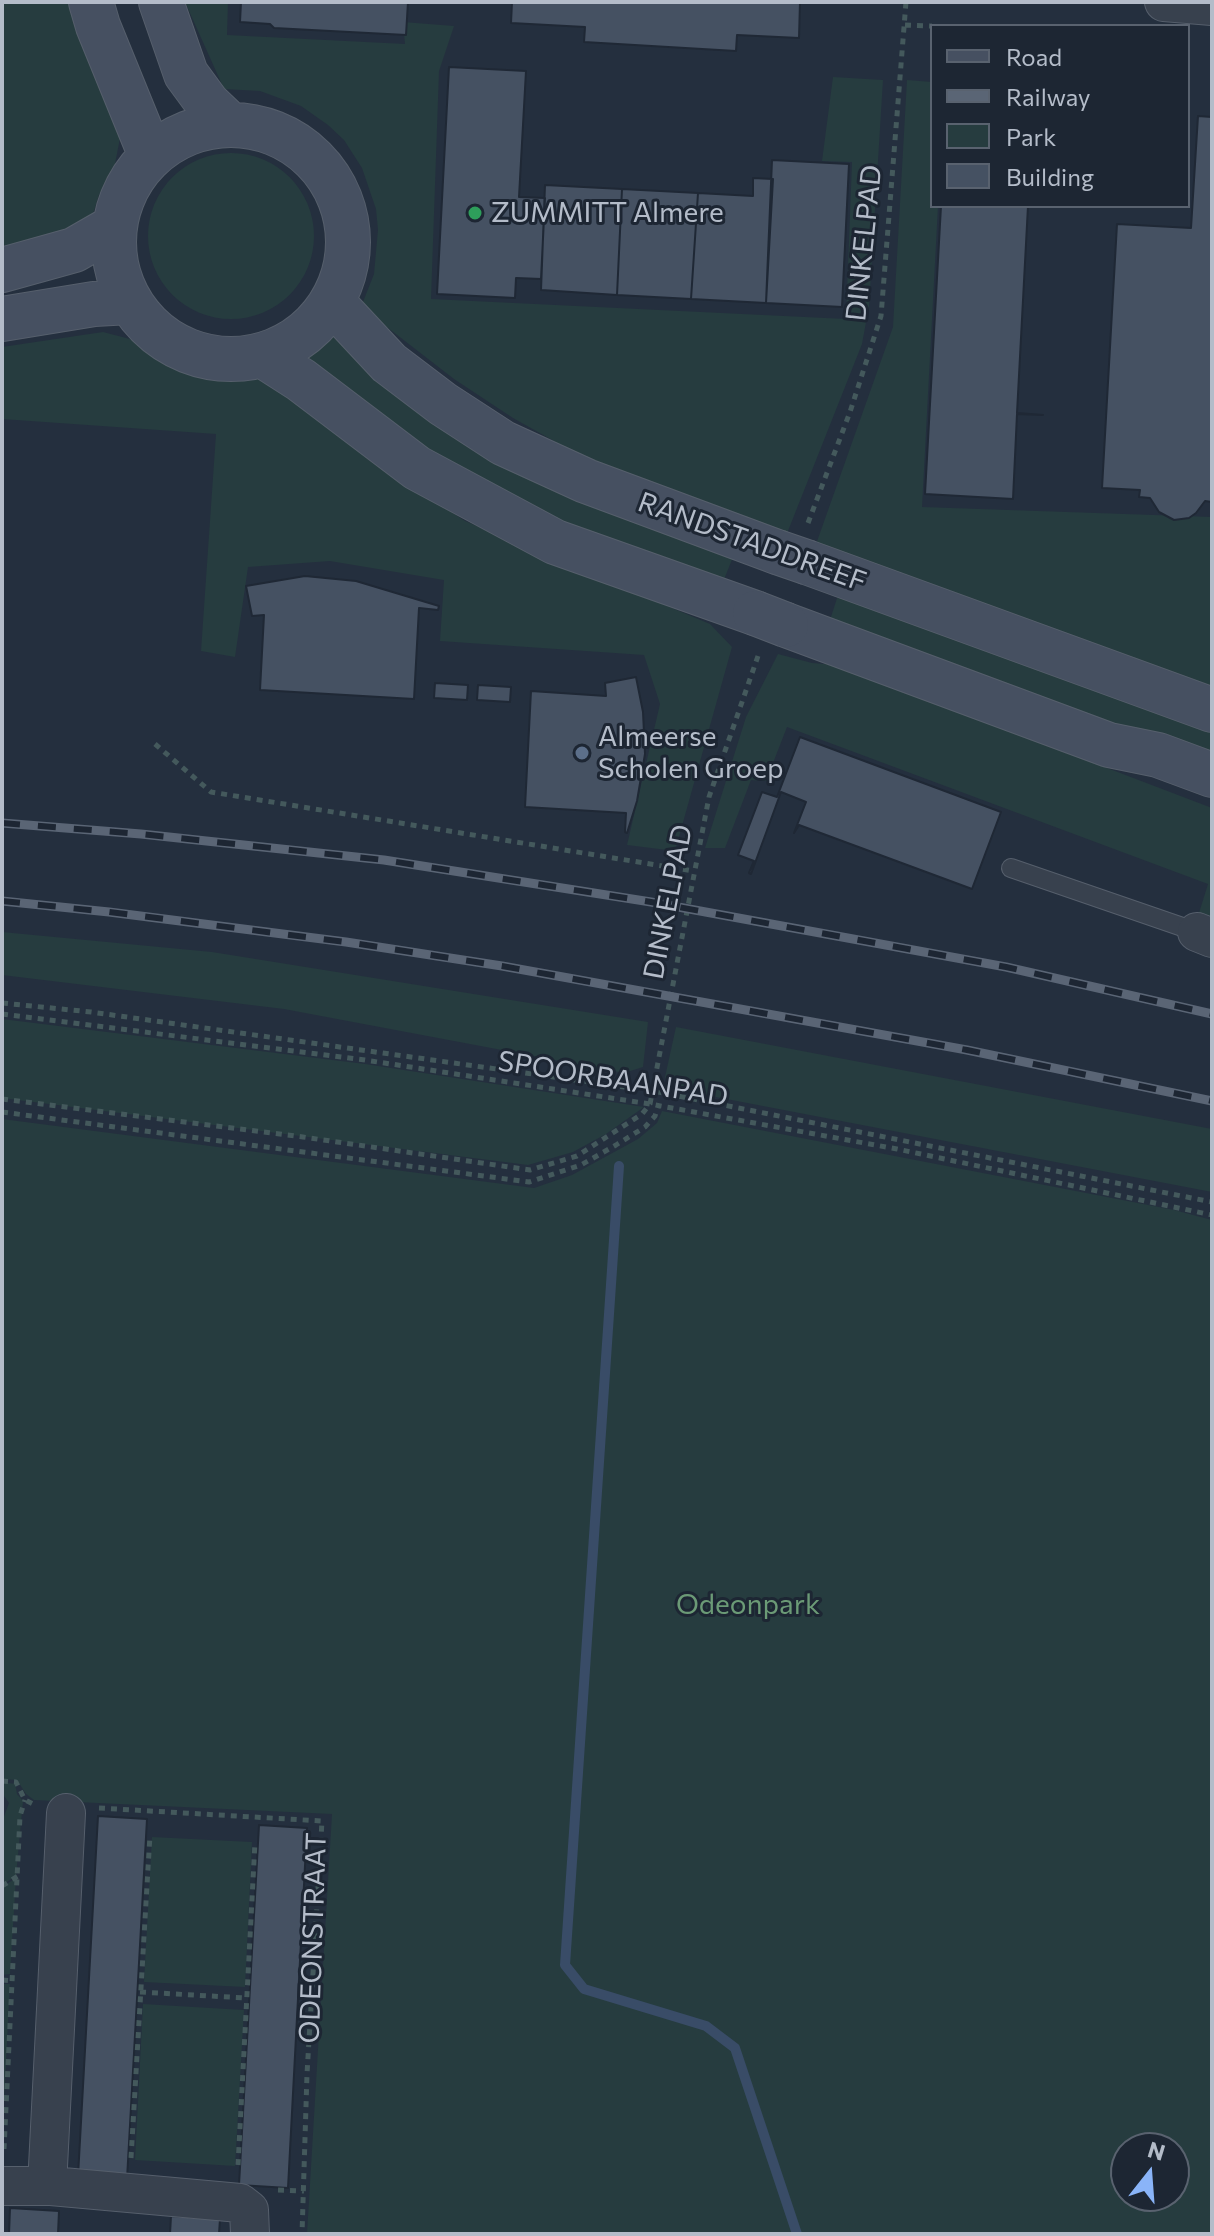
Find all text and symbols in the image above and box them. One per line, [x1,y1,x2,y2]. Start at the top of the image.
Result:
legend [930,24,1190,208]
text: Road [1006,42,1062,71]
text: Railway [1006,82,1091,111]
text: Park [1006,122,1056,151]
text: Building [1006,162,1094,191]
street label: DINKELPAD [839,163,889,323]
place label: ZUMMITT Almere [491,196,724,230]
marker: ZUMMITT Almere [466,204,484,222]
street label: RANDSTADDREEF [633,485,871,599]
place label: Almeerse Scholen Groep [598,720,784,786]
marker: Almeerse Scholen Groep [573,744,591,762]
street label: DINKELPAD [637,822,699,982]
street label: SPOORBAANPAD [496,1044,730,1114]
park label: Odeonpark [676,1588,820,1622]
street label: ODEONSTRAAT [293,1832,333,2044]
north arrow [1110,2132,1190,2212]
text: N [1145,2135,1168,2166]

